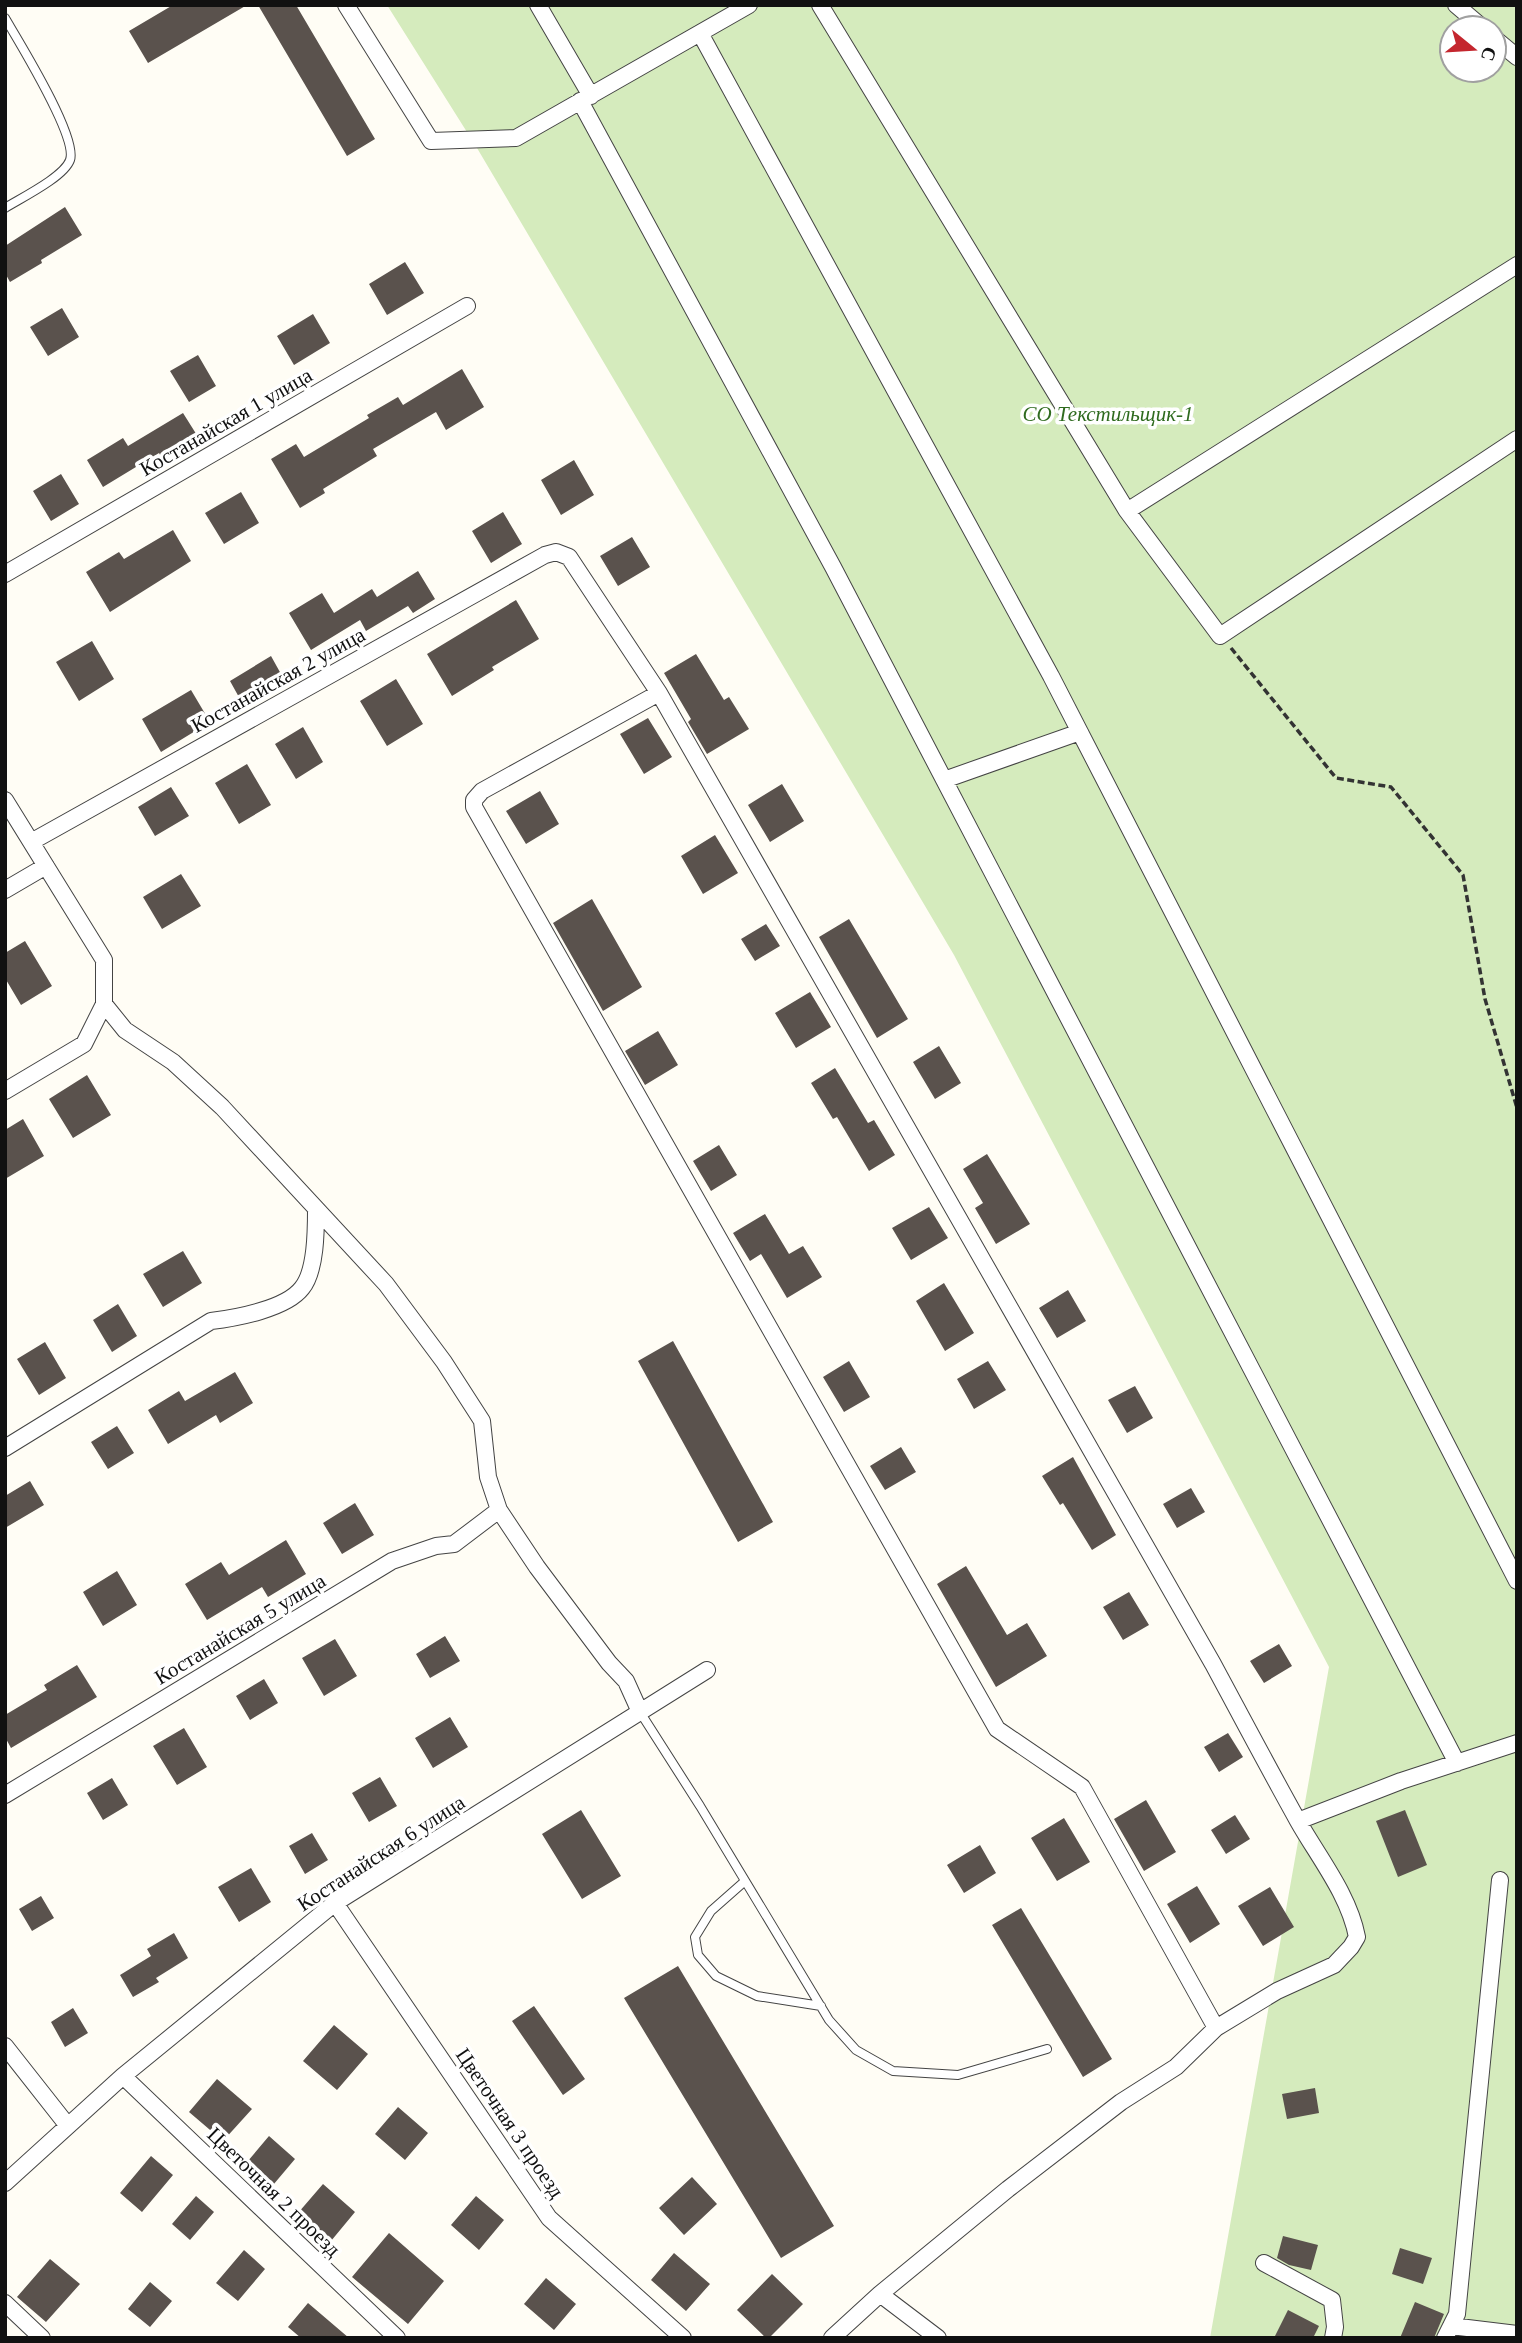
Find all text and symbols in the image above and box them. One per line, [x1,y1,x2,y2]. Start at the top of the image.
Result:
north arrow [1438,14,1508,84]
text: С [1477,44,1501,64]
street label: Костанайская 1 улица [136,363,317,481]
park label: СО Текстильщик-1 [1022,402,1194,426]
street label: Костанайская 2 улица [187,622,370,738]
street label: Костанайская 5 улица [150,1568,330,1689]
street label: Костанайская 6 улица [293,1789,470,1916]
street label: Цветочная 3 проезд [451,2044,569,2203]
street label: Цветочная 2 проезд [203,2122,346,2262]

